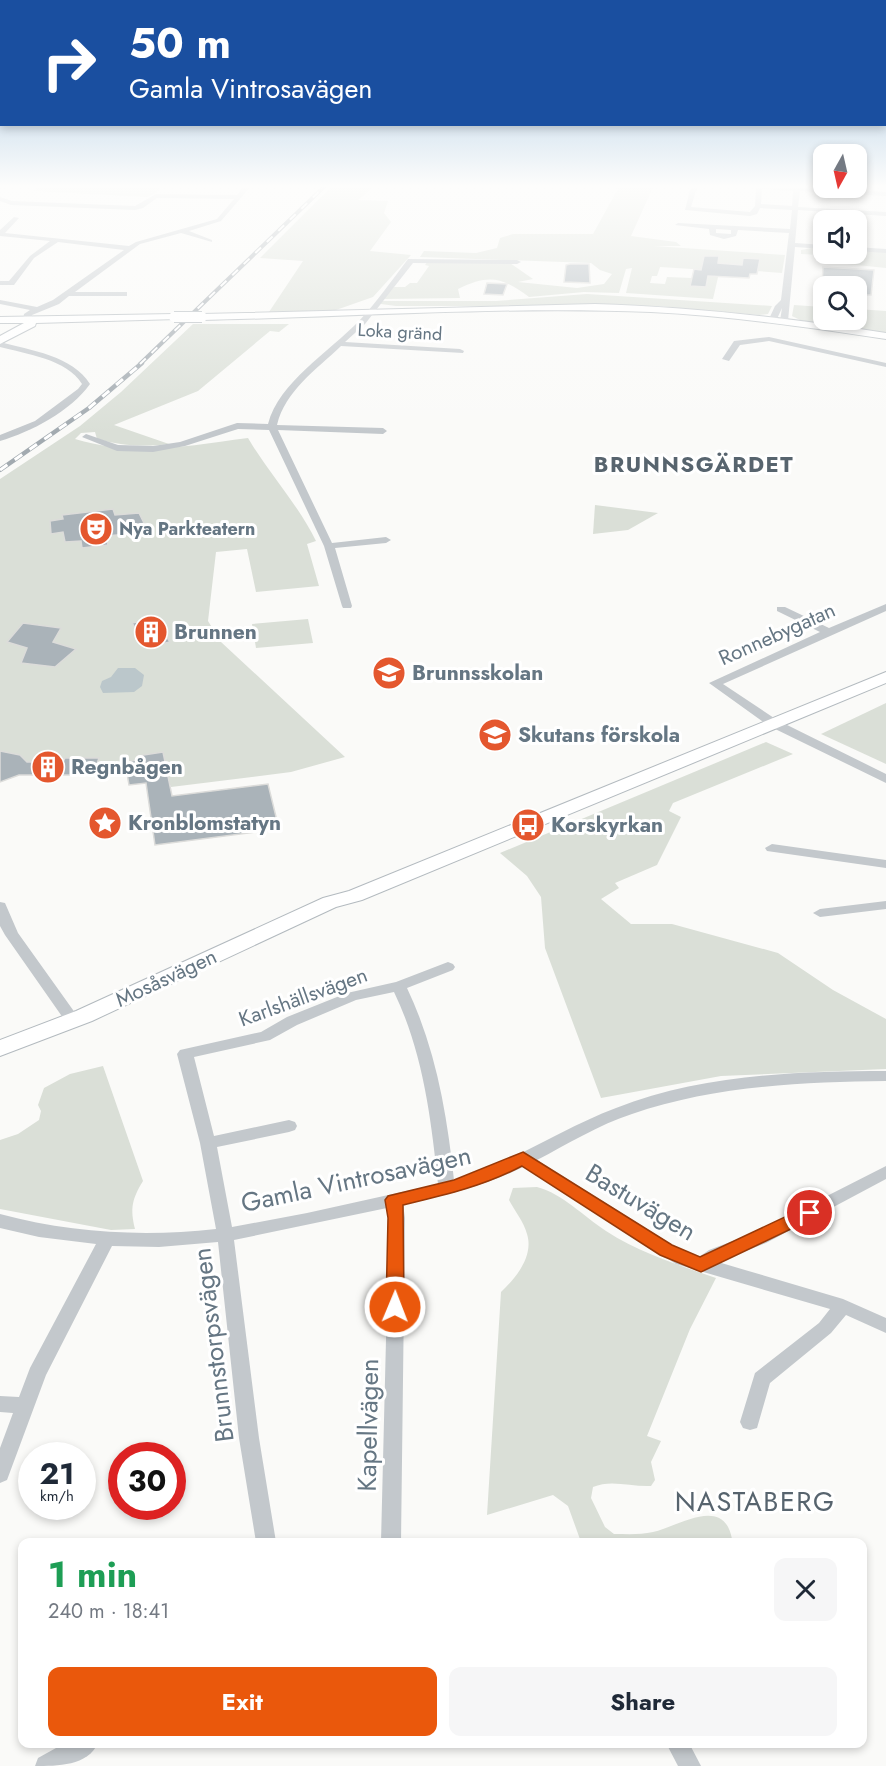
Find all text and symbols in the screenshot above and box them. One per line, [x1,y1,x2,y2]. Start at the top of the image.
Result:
text: 50 m [129,13,231,74]
icon: right [30,24,108,102]
text: Gamla Vintrosavägen [129,69,373,108]
north arrow [813,144,867,198]
map controls [813,144,867,330]
button: sound [813,210,867,264]
button: search [813,276,867,330]
street label: Loka gränd [357,317,443,347]
district label: BRUNNSGÄRDET [594,448,794,480]
theatre icon: Nya Parkteatern [78,511,114,547]
place label: Nya Parkteatern [119,516,255,542]
street label: Ronnebygatan [714,595,840,673]
building icon: Brunnen [133,614,169,650]
place label: Brunnen [174,617,257,647]
school or university icon: Brunnsskolan [371,655,407,691]
place label: Brunnsskolan [412,658,543,688]
school or university icon: Skutans förskola [477,717,513,753]
place label: Skutans förskola [518,720,680,750]
building icon: Regnbågen [30,749,66,785]
place label: Regnbågen [71,752,183,782]
place icon: Kronblomstatyn [87,805,123,841]
bus stop icon: Korskyrkan [510,807,546,843]
place label: Kronblomstatyn [128,808,281,838]
place label: Korskyrkan [551,810,663,840]
street label: Mosåsvägen [110,941,222,1015]
street label: Karlshällsvägen [234,960,372,1034]
street label: Gamla Vintrosavägen [237,1136,475,1222]
street label: Bastuvägen [578,1154,704,1250]
pin [784,1187,835,1238]
icon: arrive [793,1196,826,1229]
street label: Brunnstorpsvägen [182,1246,244,1444]
position arrow [363,1275,427,1339]
street label: Kapellvägen [348,1358,388,1492]
speed limit sign: 30 [108,1442,186,1520]
text: 21 [40,1452,74,1495]
district label: NASTABERG [675,1482,835,1521]
text: km/h [40,1485,74,1507]
text: 1 min [48,1548,137,1600]
button: close [774,1558,837,1621]
text: 240 m · 18:41 [48,1597,169,1626]
button: Exit [48,1667,437,1736]
button: Share [449,1667,837,1736]

